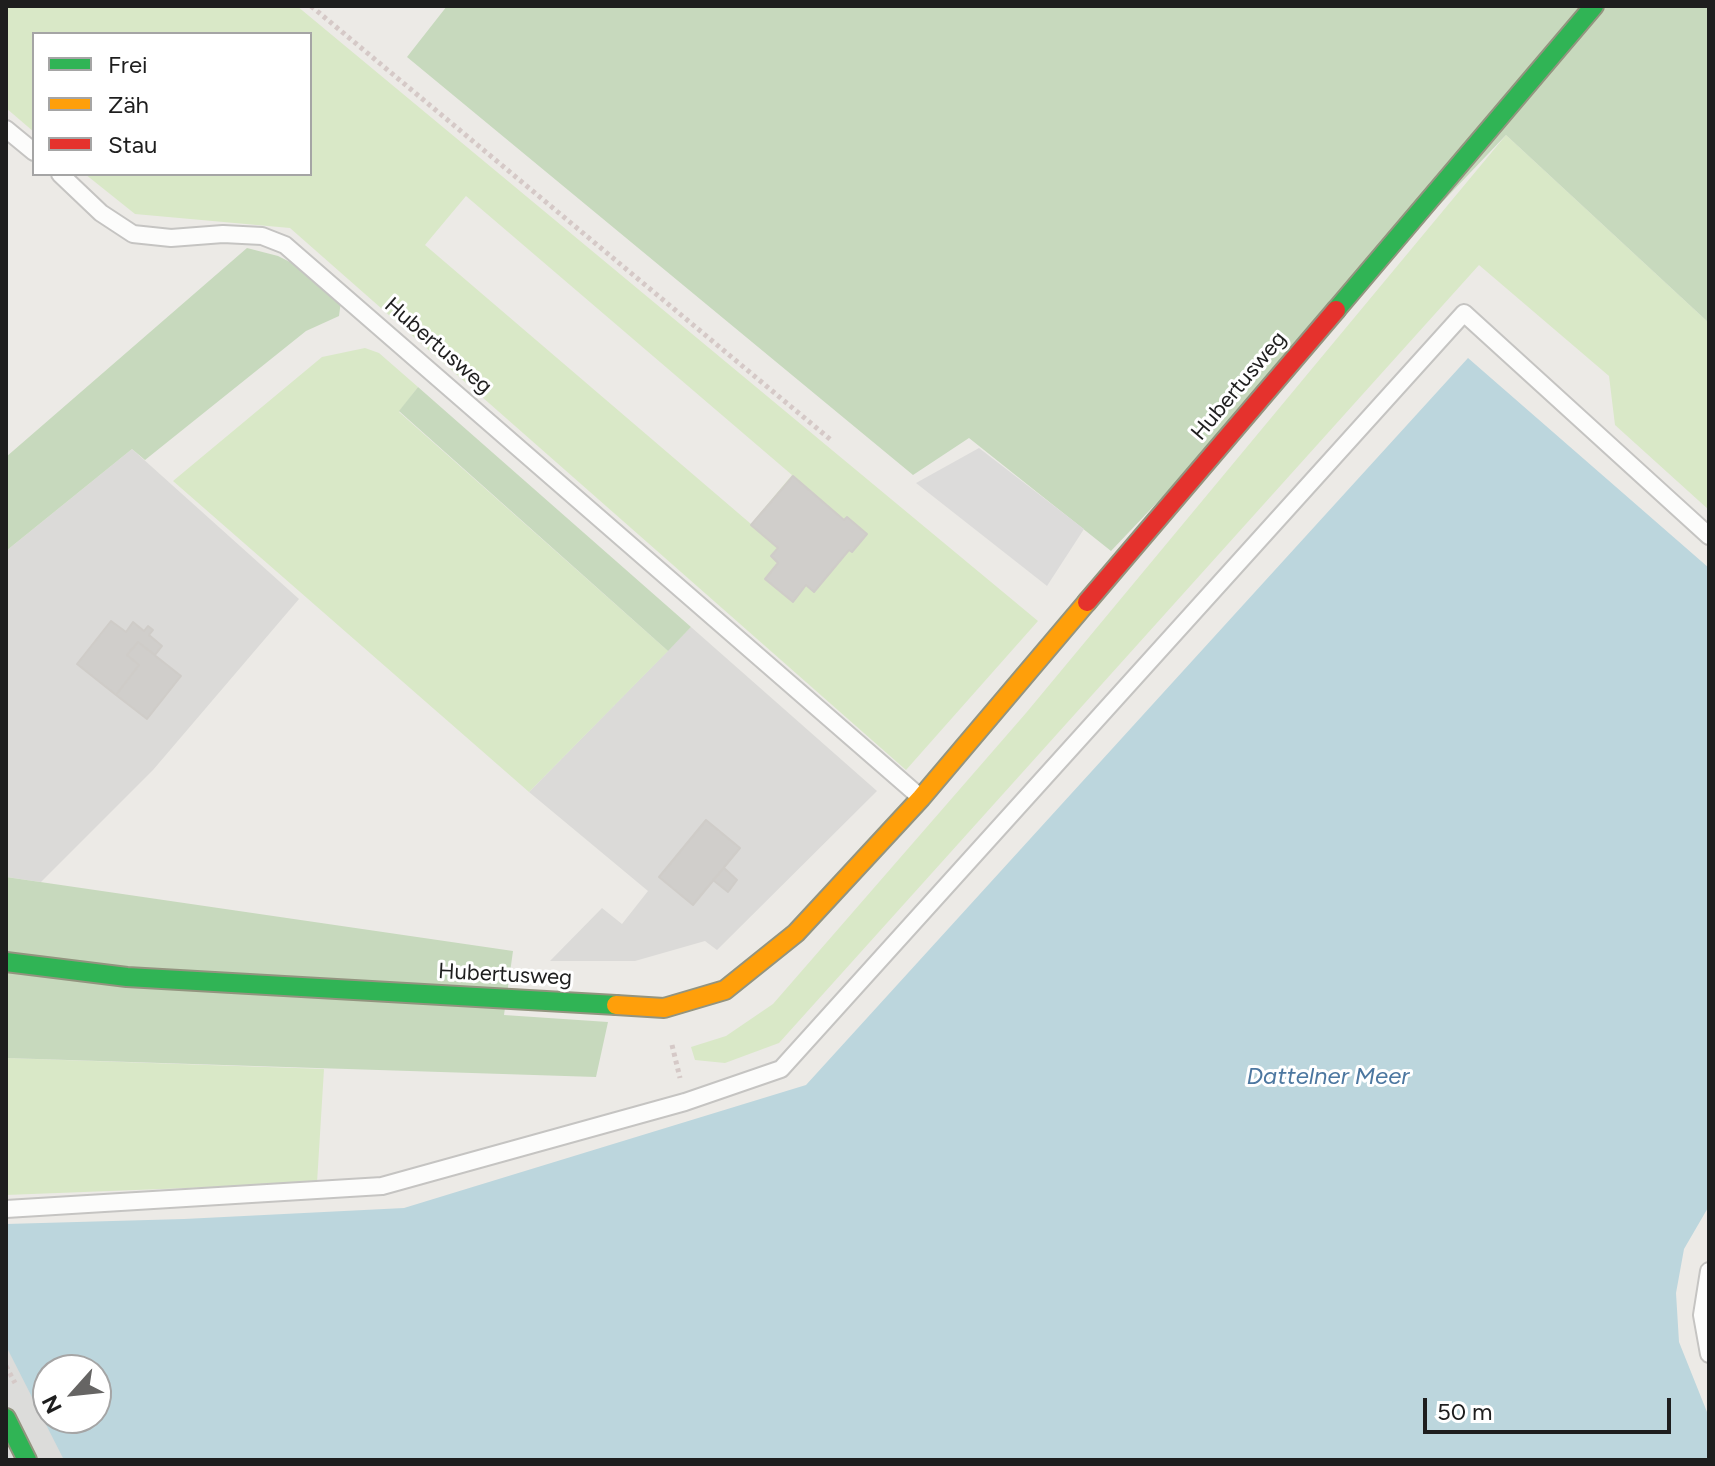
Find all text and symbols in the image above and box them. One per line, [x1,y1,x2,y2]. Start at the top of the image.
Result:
legend [32,32,312,176]
text: Frei [108,50,148,79]
text: Zäh [108,90,149,119]
text: Stau [108,130,157,159]
street label: Hubertusweg [379,292,497,400]
street label: Hubertusweg [1186,326,1292,446]
street label: Hubertusweg [437,958,573,992]
water label: Dattelner Meer [1247,1063,1409,1091]
north arrow [32,1354,112,1434]
scale bar [1427,1382,1675,1432]
text: N [36,1391,68,1418]
text: 50 m [1437,1397,1493,1426]

